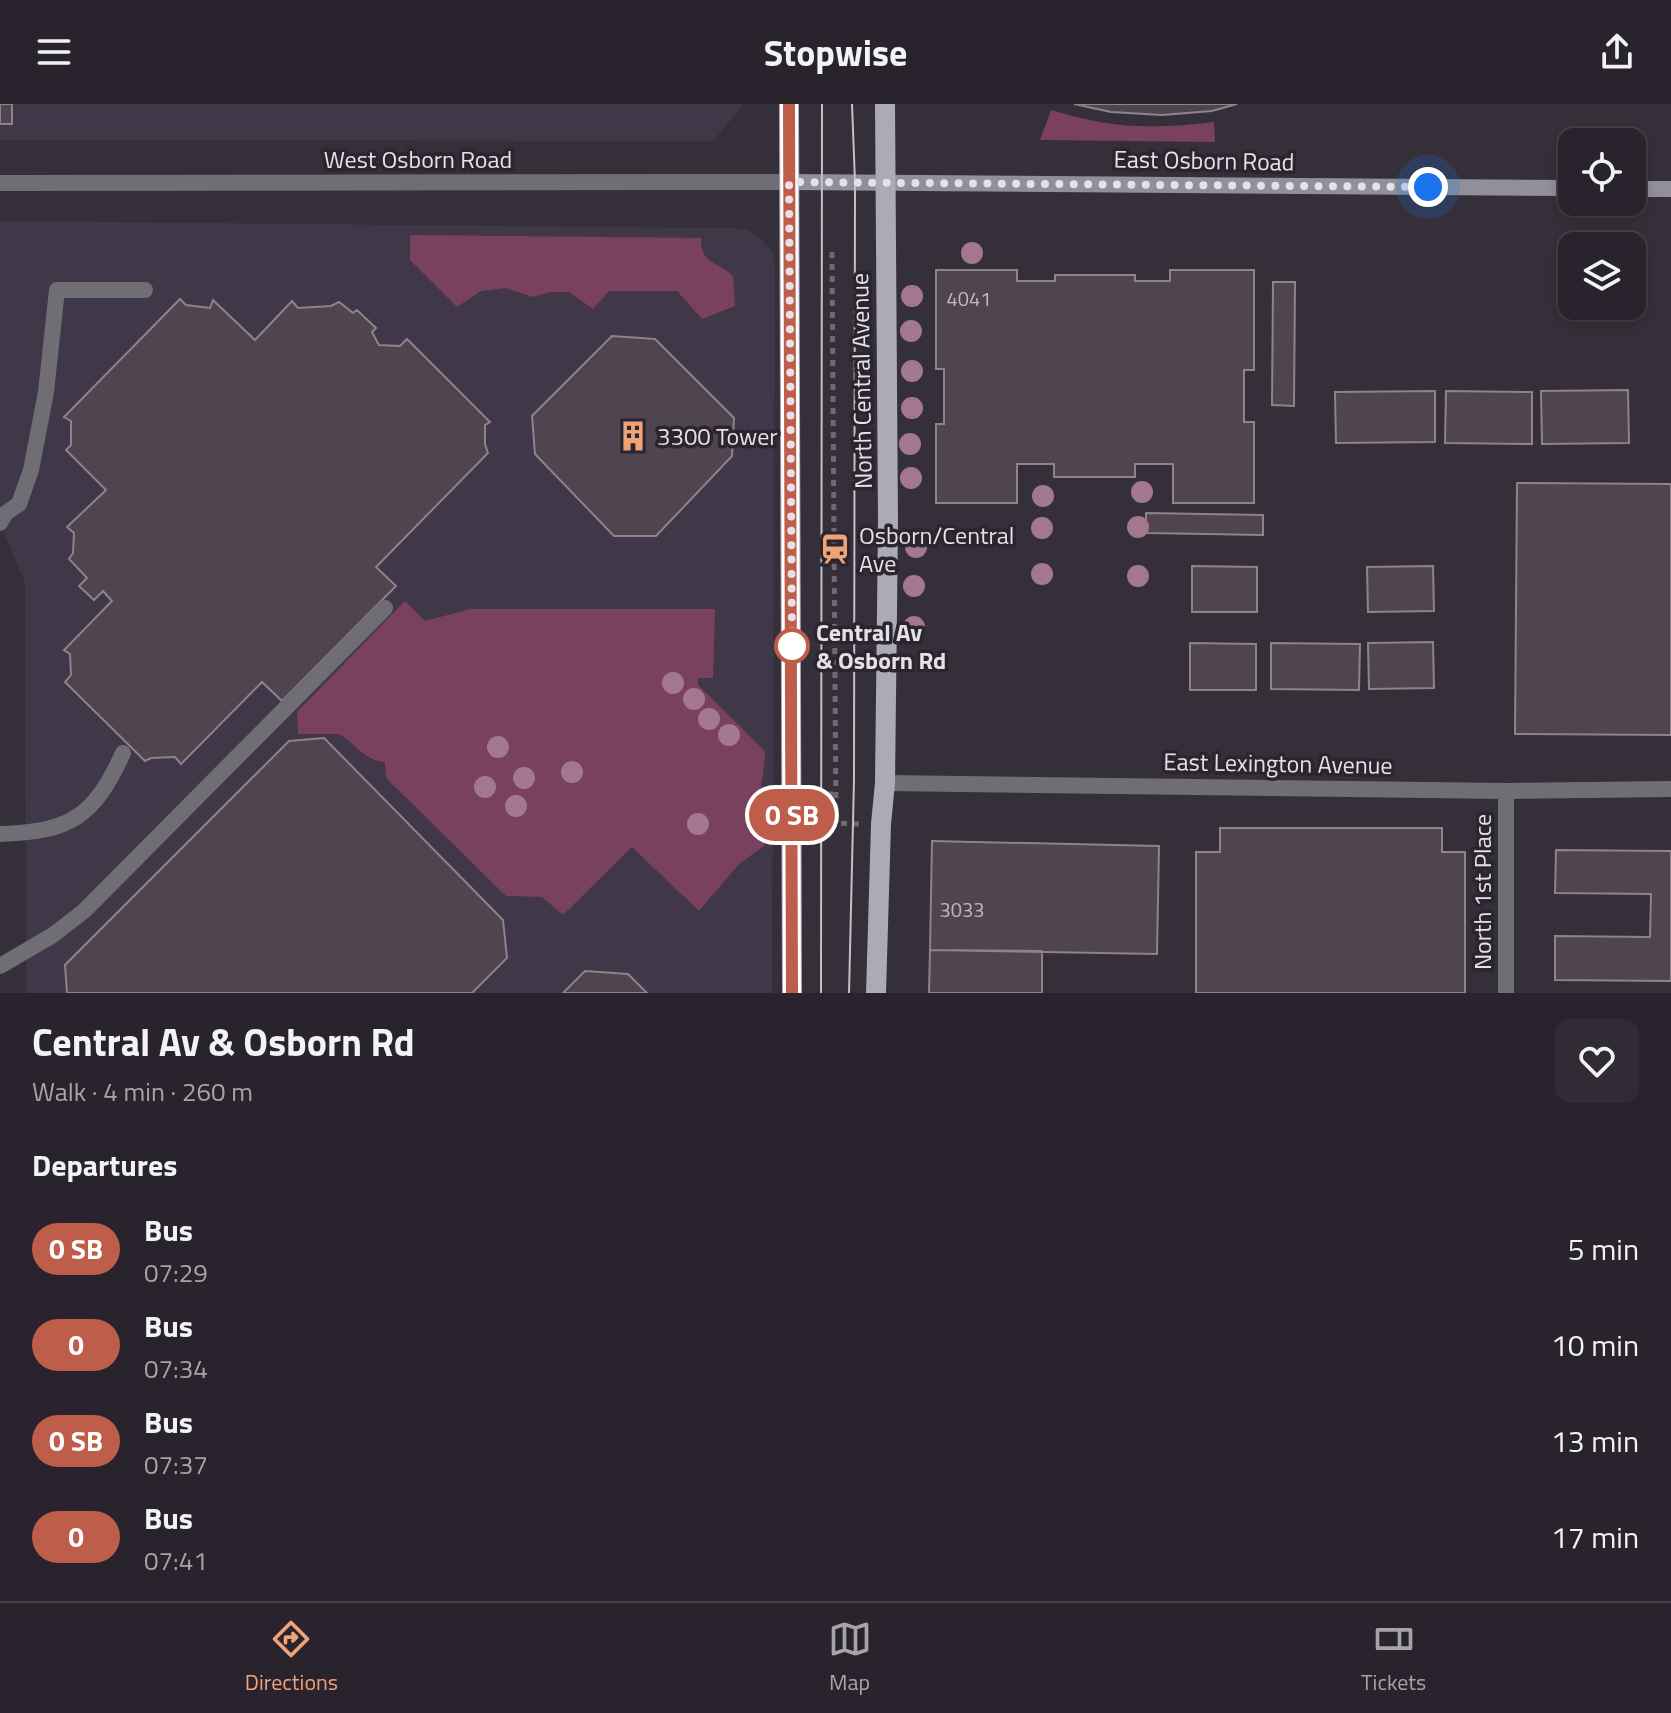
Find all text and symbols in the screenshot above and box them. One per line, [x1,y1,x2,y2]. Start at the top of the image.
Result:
text: Stopwise [764,25,907,80]
icon: menu [32,30,76,74]
icon: share [1595,30,1639,74]
map controls [1558,128,1646,320]
button: locate [1558,128,1646,216]
street label: East Osborn Road [1113,140,1295,180]
street label: West Osborn Road [324,141,512,177]
your location [1408,167,1448,207]
button: layers [1558,232,1646,320]
street label: North Central Avenue [841,273,881,489]
house number: 4041 [947,283,991,314]
place label: 3300 Tower [657,418,778,454]
building icon: 3300 Tower [616,419,650,453]
place label: Osborn/Central Ave [859,517,1014,581]
station icon: Osborn/Central Ave [818,532,852,566]
place label: Central Av & Osborn Rd [816,614,946,678]
marker: Central Av & Osborn Rd [775,629,809,663]
street label: East Lexington Avenue [1163,743,1393,783]
line badge: 0 SB [736,789,848,841]
text: 0 SB [765,793,819,836]
street label: North 1st Place [1464,814,1500,970]
house number: 3033 [940,894,984,925]
text: Central Av & Osborn Rd [32,1013,415,1071]
button: heart [1555,1019,1639,1103]
text: Walk · 4 min · 260 m [32,1072,253,1111]
text: Departures [32,1142,177,1188]
text: Bus [144,1207,193,1253]
text: 5 min [1568,1226,1639,1272]
text: 0 SB [49,1227,103,1270]
text: 07:29 [144,1253,208,1292]
text: Bus [144,1303,193,1349]
text: 10 min [1551,1322,1639,1368]
text: 0 [68,1323,84,1366]
text: 07:34 [144,1349,208,1388]
text: Bus [144,1399,193,1445]
text: 13 min [1551,1418,1639,1464]
text: 0 SB [49,1419,103,1462]
text: 07:37 [144,1445,208,1484]
text: Bus [144,1495,193,1541]
text: 17 min [1551,1514,1639,1560]
text: 0 [68,1515,84,1558]
text: 07:41 [144,1541,208,1580]
tab: Directions [245,1617,338,1699]
tab: Map [828,1617,872,1699]
tab: Tickets [1361,1617,1426,1699]

